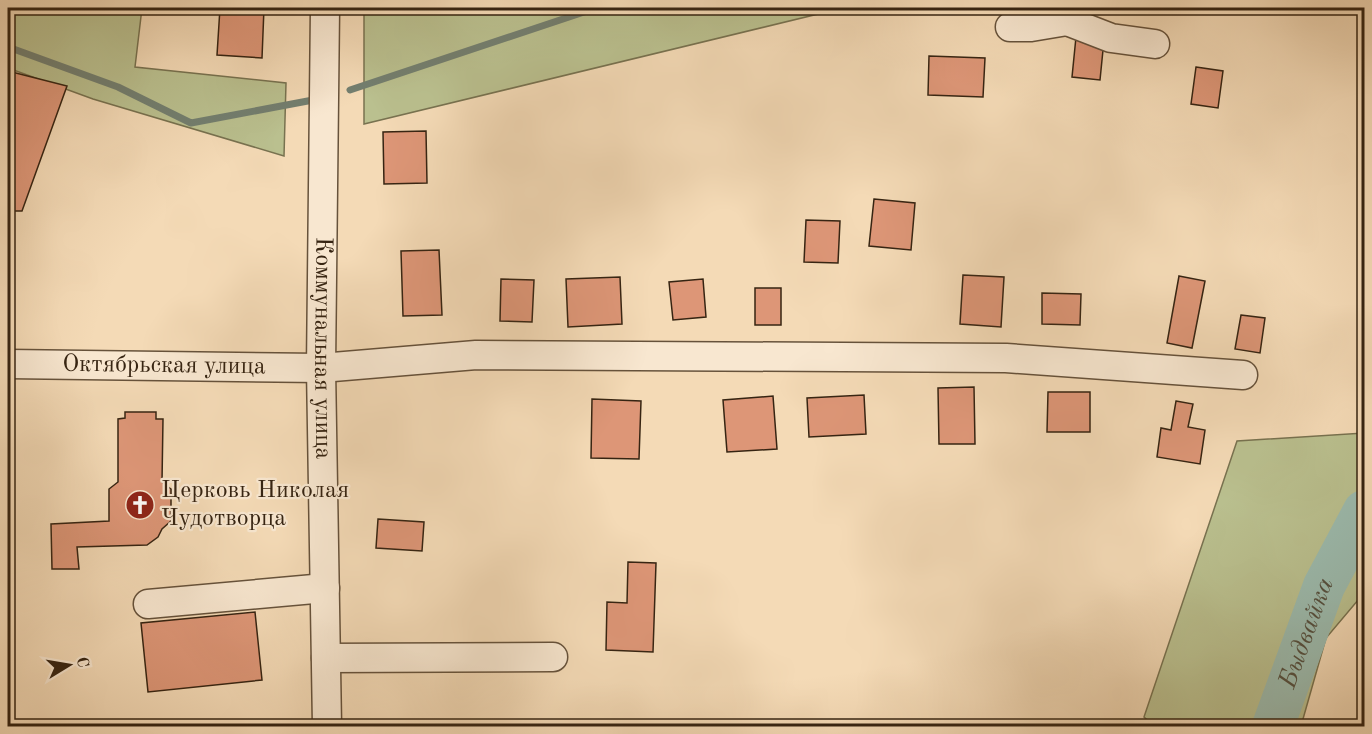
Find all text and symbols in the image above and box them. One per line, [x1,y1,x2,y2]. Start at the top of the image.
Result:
street label: Коммунальная улица [309,237,335,460]
street label: Октябрьская улица [62,353,266,379]
place label: Церковь Николая Чудотворца [161,479,349,531]
church icon: Церковь Николая Чудотворца [124,489,156,521]
water label: Быдвайка [1275,573,1339,693]
north arrow [39,635,99,695]
text: С [73,656,91,669]

